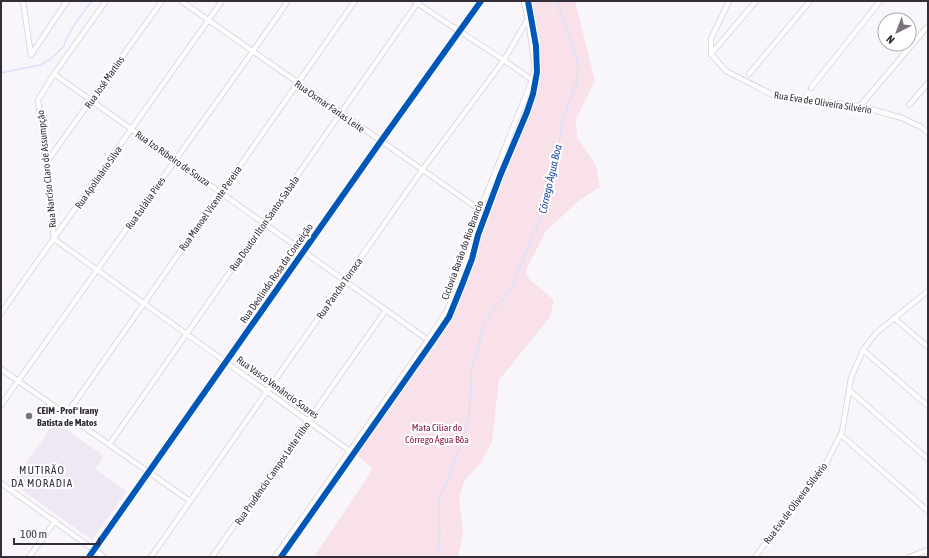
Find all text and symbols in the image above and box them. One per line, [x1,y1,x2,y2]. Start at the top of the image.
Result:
north arrow [877,12,917,52]
text: N [884,33,897,46]
street label: Rua José Martins [82,54,127,110]
street label: Rua Osmar Farias Leite [293,78,367,135]
street label: Rua Eva de Oliveira Silvério [773,89,873,116]
street label: Rua Narcíso Claro de Assumpção [35,109,58,228]
street label: Rua Izo Ribeiro de Souza [133,129,212,188]
water label: Córrego Água Boa [536,143,564,215]
street label: Rua Apolinário Silva [73,144,124,211]
street label: Rua Manoel Vicente Pereira [177,164,244,253]
street label: Rua Doutor Ilton Santos Sabala [227,173,302,273]
street label: Rua Eulália Pires [123,175,168,232]
street label: Ciclovia Barão do Rio Brancio [439,199,486,301]
street label: Rua Deolindo Rosa da Conceição [238,221,315,325]
street label: Rua Pancho Torraca [314,255,365,321]
street label: Rua Vasco Venâncio Soares [235,354,321,421]
place label: CEIM - Profª Irany Batista de Matos [37,405,99,428]
marker: CEIM - Profª Irany Batista de Matos [24,411,34,421]
street label: Rua Prudêncio Campos Leite Filho [233,419,312,527]
park label: Mata Ciliar do Córrego Água Bôa [405,422,469,445]
street label: Rua Eva de Oliveira Silvério [761,460,830,546]
district label: MUTIRÃO DA MORADIA [11,464,73,489]
scale bar [14,520,99,546]
text: 100 m [20,527,47,541]

